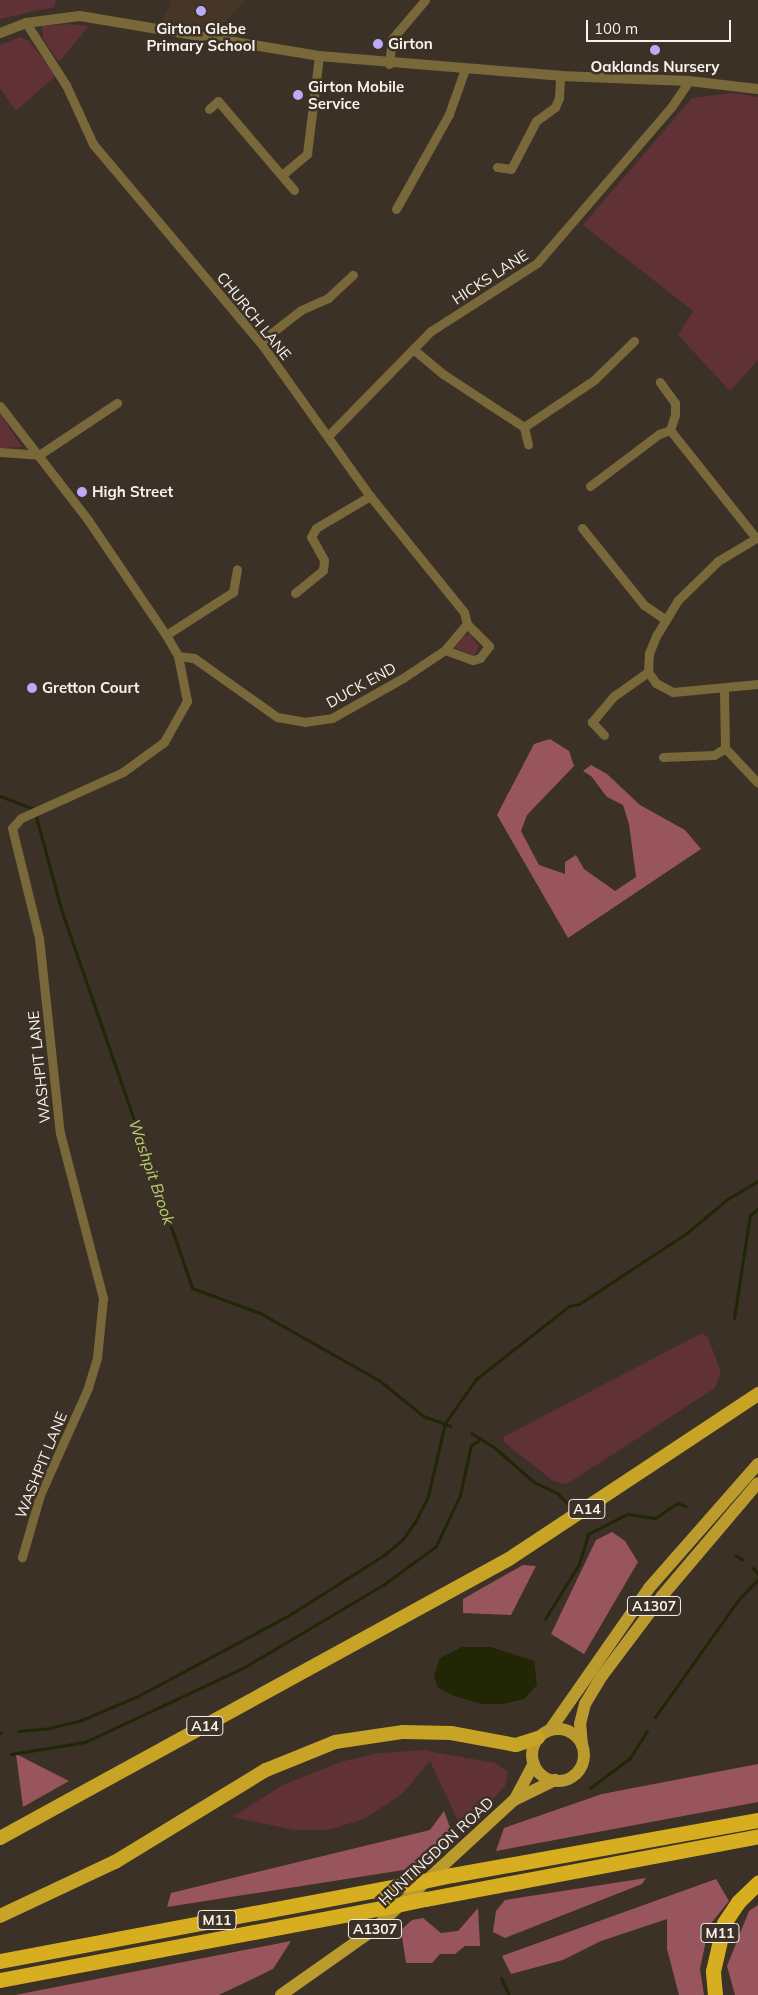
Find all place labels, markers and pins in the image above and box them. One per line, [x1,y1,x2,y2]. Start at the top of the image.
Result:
marker: Girton Glebe Primary School [195,5,207,17]
place label: Girton Glebe Primary School [147,19,255,54]
place label: Girton [388,35,433,53]
marker: Girton [372,38,384,50]
marker: Oaklands Nursery [649,44,661,56]
place label: Oaklands Nursery [591,58,719,76]
place label: Girton Mobile Service [308,77,404,112]
marker: Girton Mobile Service [292,89,304,101]
place label: High Street [92,483,173,501]
marker: High Street [76,486,88,498]
place label: Gretton Court [42,679,140,697]
marker: Gretton Court [26,682,38,694]

